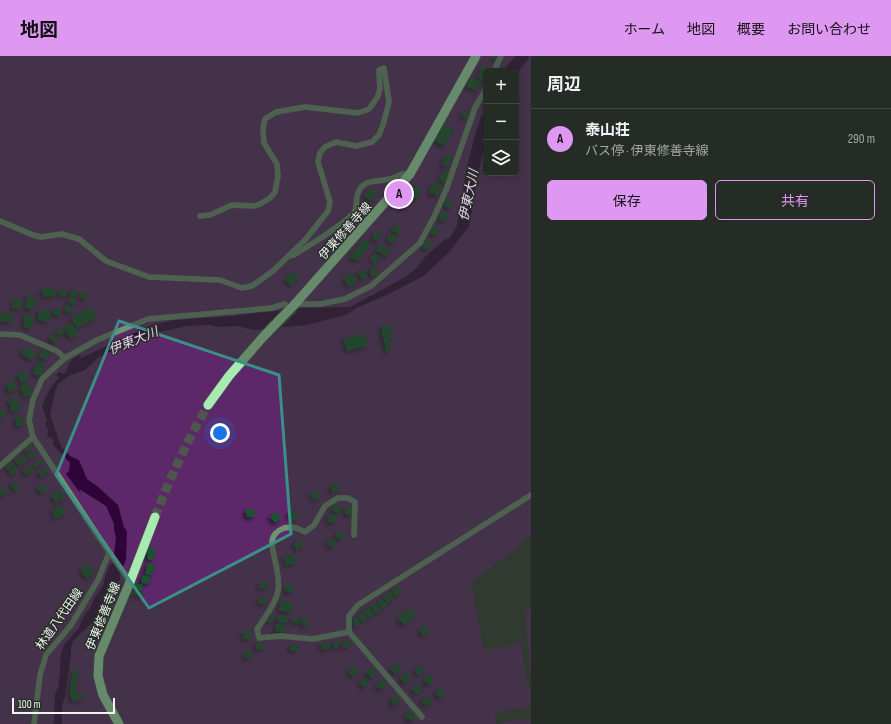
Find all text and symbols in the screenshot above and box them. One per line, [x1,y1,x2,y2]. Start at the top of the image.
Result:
text: 地図 [20,19,58,42]
text: ホーム [623,21,665,38]
text: 地図 [687,21,715,38]
text: 概要 [737,21,765,38]
text: お問い合わせ [787,21,871,38]
map controls [483,68,519,176]
button: + [483,68,519,104]
text: 周辺 [547,75,581,95]
button: − [483,104,519,140]
text: 泰山荘 [585,121,630,140]
text: A [557,131,563,147]
text: 290 m [848,131,875,147]
button: layers [483,140,519,176]
text: バス停 · 伊東修善寺線 [585,143,709,159]
water label: 伊東大川 [456,166,483,222]
pin: A [386,179,412,209]
button: 保存 [547,180,707,220]
button: 共有 [715,180,875,220]
street label: 伊東修善寺線 [316,200,375,263]
water label: 伊東大川 [106,323,162,358]
your location [210,423,230,443]
street label: 伊東修善寺線 [83,580,124,652]
street label: 林道八代田線 [33,585,86,653]
scale bar [12,696,115,715]
text: 100 m [18,698,40,711]

